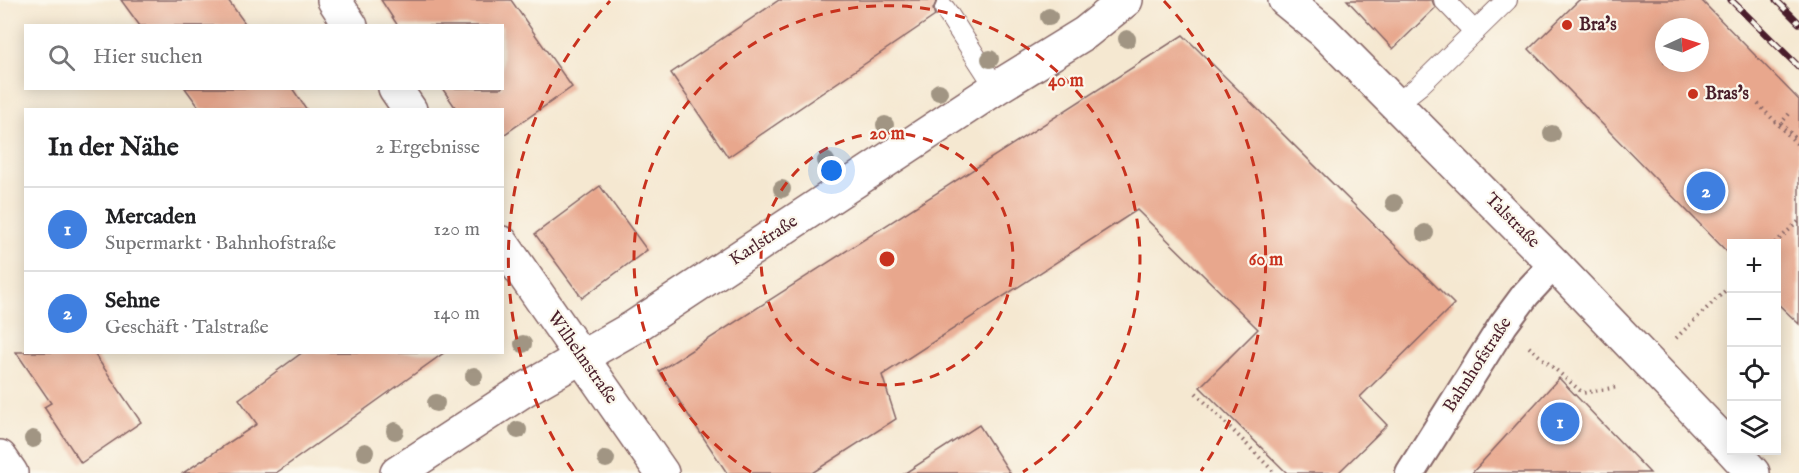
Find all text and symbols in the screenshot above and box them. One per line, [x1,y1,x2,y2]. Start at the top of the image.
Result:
place label: Bra's [1579,14,1617,37]
marker: Bra's [1560,18,1574,32]
north arrow [1655,18,1709,72]
search box [24,24,504,90]
icon: search [45,41,78,74]
text: Hier suchen [93,43,203,71]
text: 40 m [1048,70,1084,93]
place label: Bras's [1705,83,1749,106]
marker: Bras's [1686,87,1700,101]
text: 20 m [869,123,905,146]
text: In der Nähe [48,131,179,164]
text: 2 Ergebnisse [375,135,480,160]
your location [817,156,846,185]
pin: 2 [1686,168,1726,213]
street label: Talstraße [1480,189,1544,253]
text: Mercaden [105,203,196,231]
street label: Karlstraße [726,210,802,272]
text: 1 [64,217,71,242]
text: 120 m [434,217,480,242]
text: Supermarkt · Bahnhofstraße [105,231,336,256]
map controls [1727,239,1781,455]
button: + [1727,239,1781,293]
centre of rings [877,249,897,269]
text: 60 m [1249,249,1283,272]
text: Sehne [105,287,160,315]
button: − [1727,293,1781,347]
text: 2 [63,301,72,326]
text: 140 m [433,301,480,326]
street label: Wilhelmstraße [542,307,622,409]
street label: Bahnhofstraße [1439,313,1517,417]
text: Geschäft · Talstraße [105,315,269,340]
button: locate [1727,347,1781,401]
pin: 1 [1540,400,1580,444]
button: layers [1727,401,1781,455]

